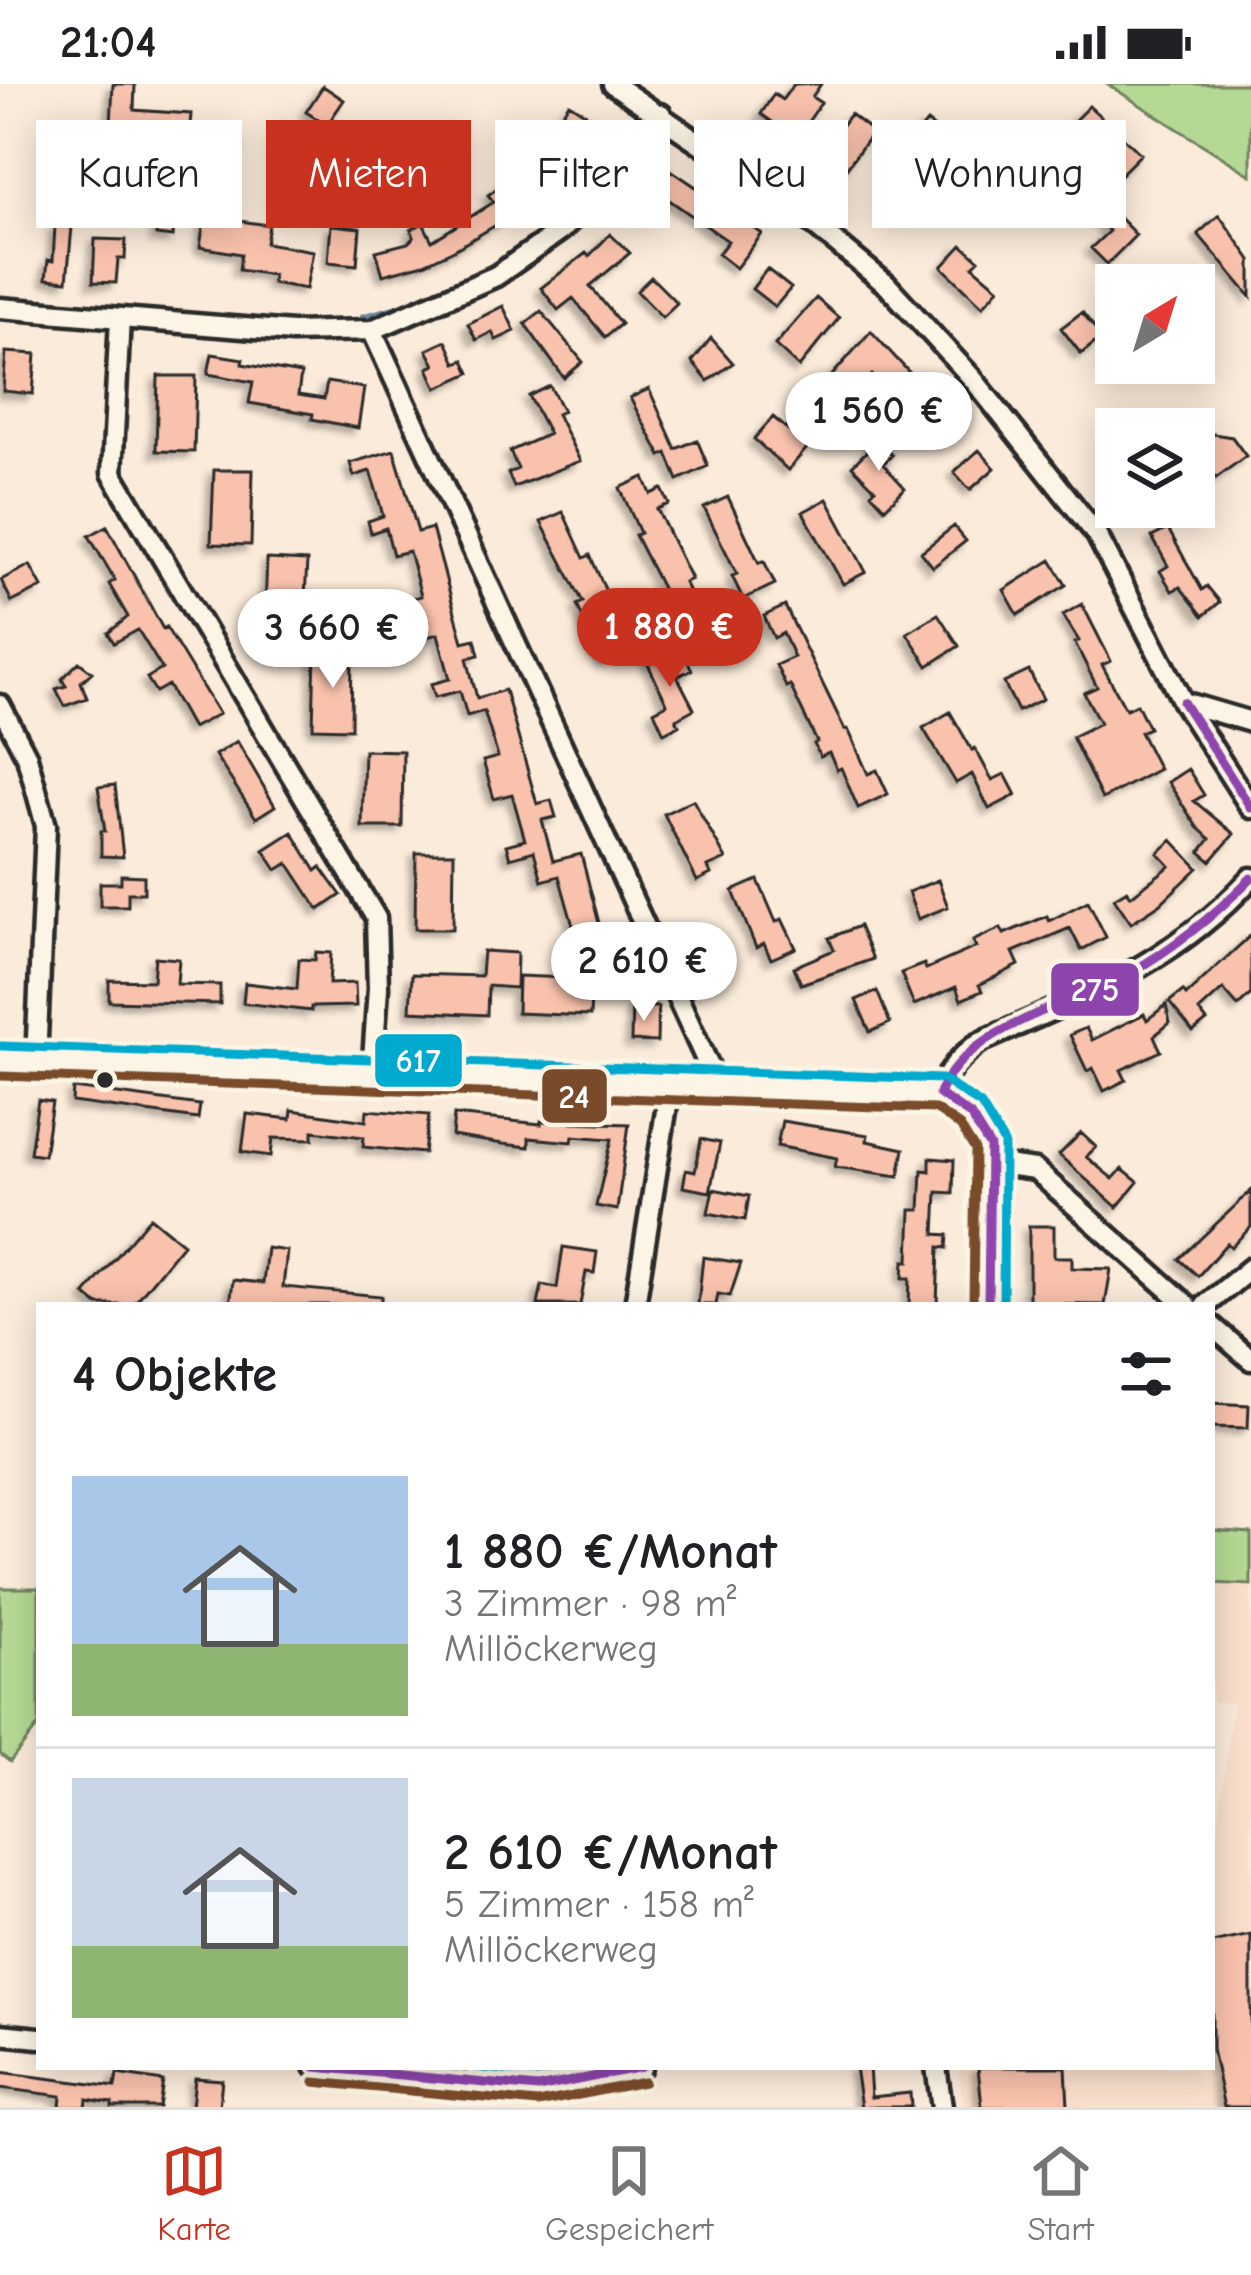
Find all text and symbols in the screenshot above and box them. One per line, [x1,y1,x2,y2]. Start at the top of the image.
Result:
text: 21:04 [60,16,156,68]
chip: Kaufen [36,120,242,228]
chip: Mieten [266,120,471,228]
chip: Filter [495,120,670,228]
chip: Neu [694,120,848,228]
chip: Wohnung [872,120,1126,228]
north arrow [1095,264,1215,384]
map controls [1095,264,1215,528]
pin: 1 560 € [768,372,990,474]
text: 1 560 € [812,388,946,433]
button: layers [1095,408,1215,528]
pin: 1 880 € [559,588,781,690]
pin: 3 660 € [222,589,444,691]
text: 1 880 € [604,604,736,649]
text: 3 660 € [265,605,401,650]
pin: 2 610 € [533,922,755,1024]
text: 2 610 € [578,938,710,983]
line badge: 275 [1049,961,1141,1018]
text: 275 [1071,971,1119,1009]
line badge: 617 [373,1032,464,1089]
text: 617 [395,1042,441,1080]
line badge: 24 [540,1067,609,1125]
unlabelled marker [94,1069,116,1091]
text: 24 [559,1078,589,1116]
icon: filters [1113,1341,1179,1407]
text: 4 Objekte [72,1345,277,1404]
text: 1 880 €/Monat [444,1522,777,1581]
icon: home [168,1524,312,1668]
text: 3 Zimmer · 98 m² [444,1581,737,1626]
text: Millöckerweg [444,1626,658,1671]
text: 2 610 €/Monat [444,1823,777,1882]
icon: home [168,1826,312,1970]
text: 5 Zimmer · 158 m² [444,1882,754,1927]
text: Millöckerweg [444,1927,658,1972]
tab: Karte [157,2138,231,2248]
tab: Gespeichert [545,2138,713,2248]
tab: Start [1028,2138,1094,2248]

